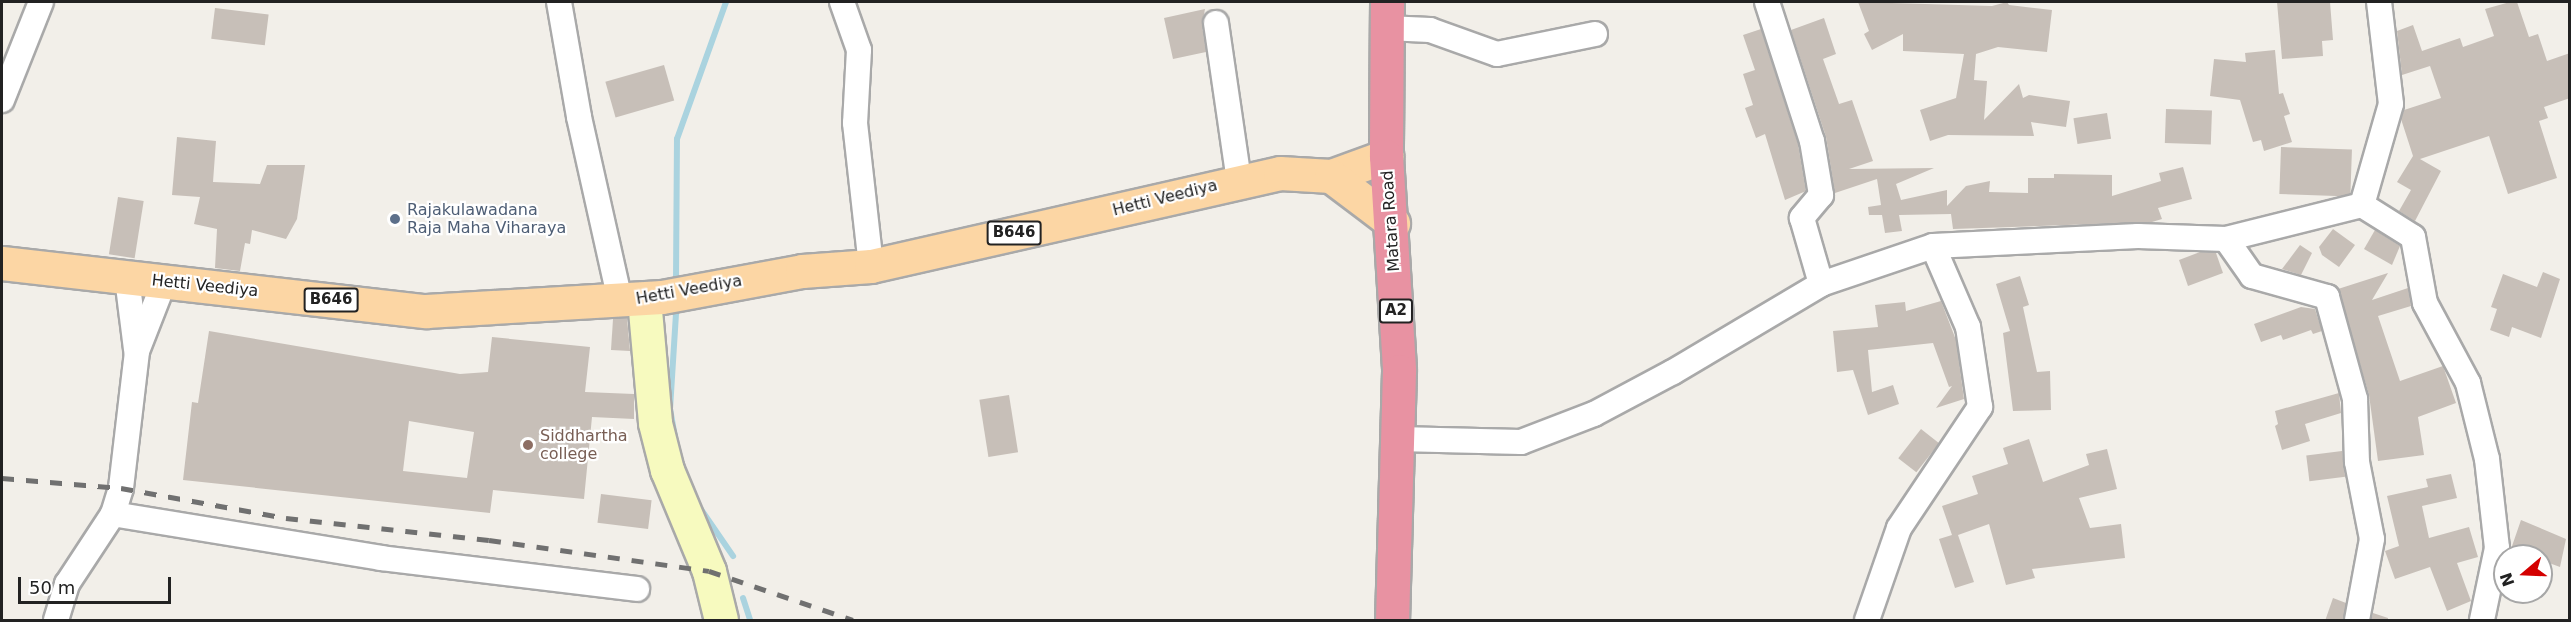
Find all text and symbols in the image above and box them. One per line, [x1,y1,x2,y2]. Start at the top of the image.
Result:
street label: Matara Road [1378,170,1404,272]
street label: Hetti Veediya [1111,176,1219,220]
place label: Rajakulawadana Raja Maha Viharaya [407,200,566,238]
marker: Rajakulawadana Raja Maha Viharaya [388,212,402,226]
road number: B646 [986,221,1042,245]
street label: Hetti Veediya [151,271,259,301]
street label: Hetti Veediya [635,271,743,309]
road number: B646 [302,288,360,312]
road number: A2 [1378,299,1414,323]
place label: Siddhartha college [540,426,628,464]
marker: Siddhartha college [521,438,535,452]
north arrow [2493,544,2553,604]
scale bar [21,565,174,603]
text: N [2496,570,2519,589]
text: 50 m [29,577,75,598]

